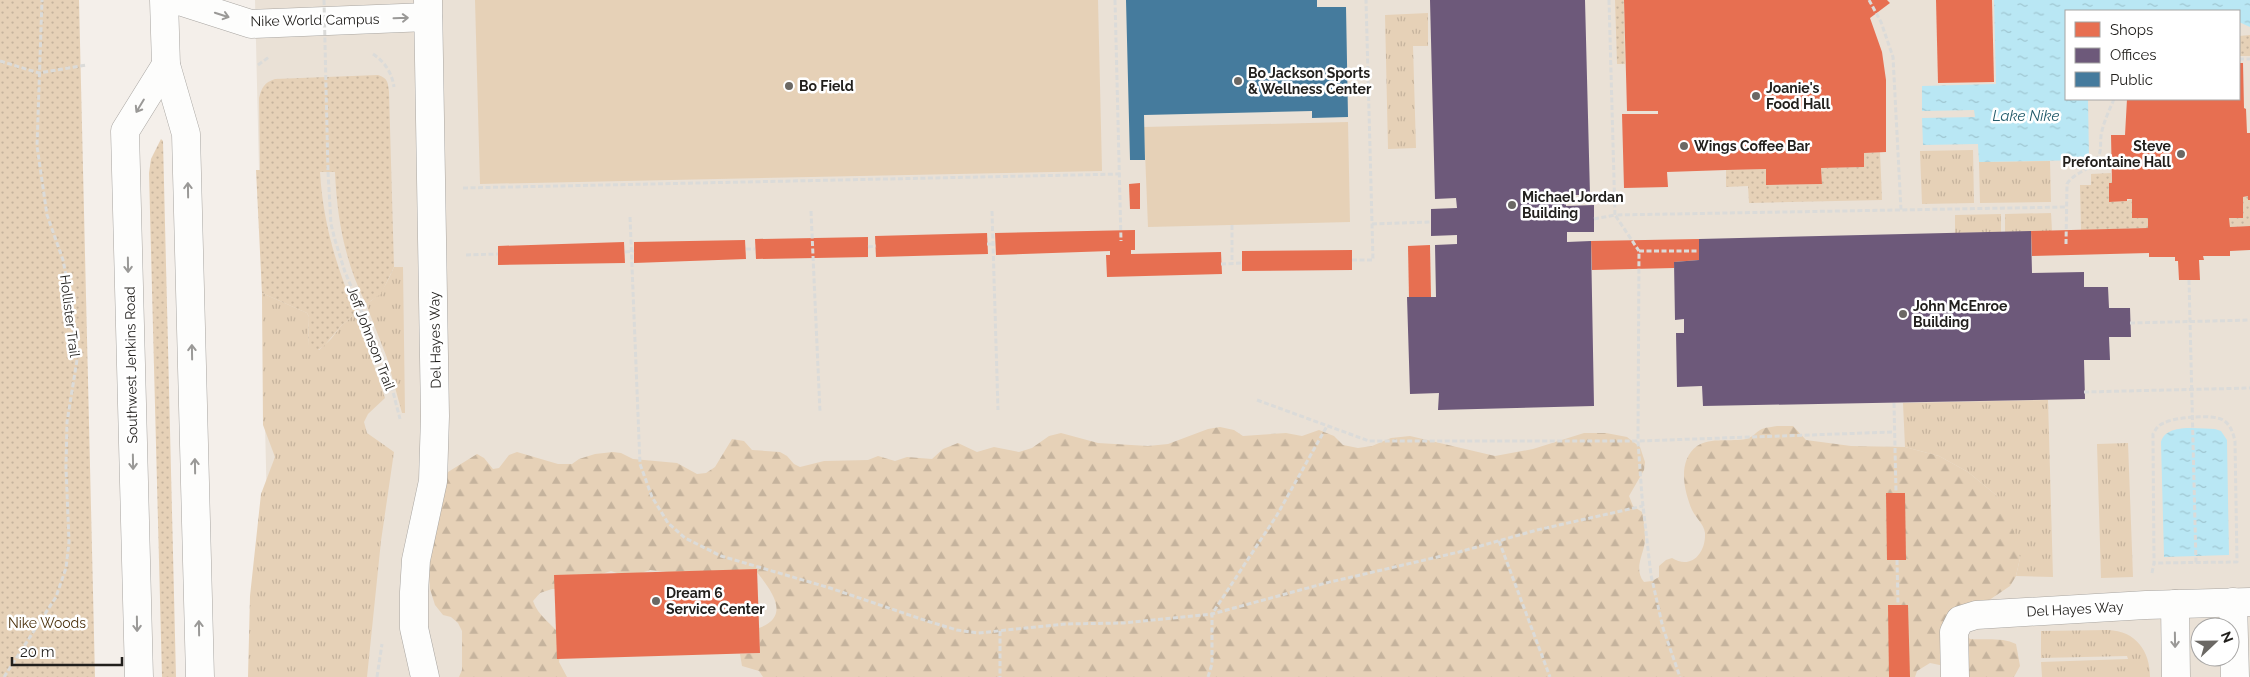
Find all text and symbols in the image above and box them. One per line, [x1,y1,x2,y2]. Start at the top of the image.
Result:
legend [2065,10,2240,100]
one-way arrow [214,11,230,20]
street label: Nike World Campus [250,11,380,29]
one-way arrow [393,14,409,23]
text: Shops [2110,21,2153,39]
text: Offices [2110,46,2157,64]
place label: Bo Jackson Sports & Wellness Center [1248,65,1372,97]
text: Public [2110,71,2153,89]
marker: Bo Jackson Sports & Wellness Center [1232,75,1244,87]
place label: Bo Field [799,78,854,94]
marker: Bo Field [783,80,795,92]
place label: Joanie's Food Hall [1766,80,1831,112]
marker: Joanie's Food Hall [1750,90,1762,102]
one-way arrow [135,99,145,113]
water label: Lake Nike [1993,107,2059,125]
place label: Wings Coffee Bar [1694,138,1810,154]
place label: Steve Prefontaine Hall [2062,138,2172,170]
marker: Wings Coffee Bar [1678,140,1690,152]
marker: Steve Prefontaine Hall [2175,148,2187,160]
one-way arrow [183,182,193,198]
place label: Michael Jordan Building [1522,189,1624,221]
marker: Michael Jordan Building [1506,199,1518,211]
one-way arrow [123,256,133,272]
street label: Hollister Trail [57,274,83,358]
street label: Jeff Johnson Trail [344,284,398,392]
street label: Southwest Jenkins Road [122,286,140,444]
street label: Del Hayes Way [426,291,444,389]
place label: John McEnroe Building [1913,298,2008,330]
marker: John McEnroe Building [1897,308,1909,320]
one-way arrow [187,344,197,360]
one-way arrow [128,454,138,470]
one-way arrow [190,458,200,474]
place label: Dream 6 Service Center [666,585,765,617]
marker: Dream 6 Service Center [650,595,662,607]
street label: Del Hayes Way [2026,598,2124,620]
park label: Nike Woods [8,615,86,631]
one-way arrow [133,616,142,632]
north arrow [2190,617,2240,667]
one-way arrow [194,621,204,637]
text: N [2218,629,2236,645]
one-way arrow [2170,632,2180,648]
scale bar [12,634,122,666]
text: 20 m [20,643,55,661]

